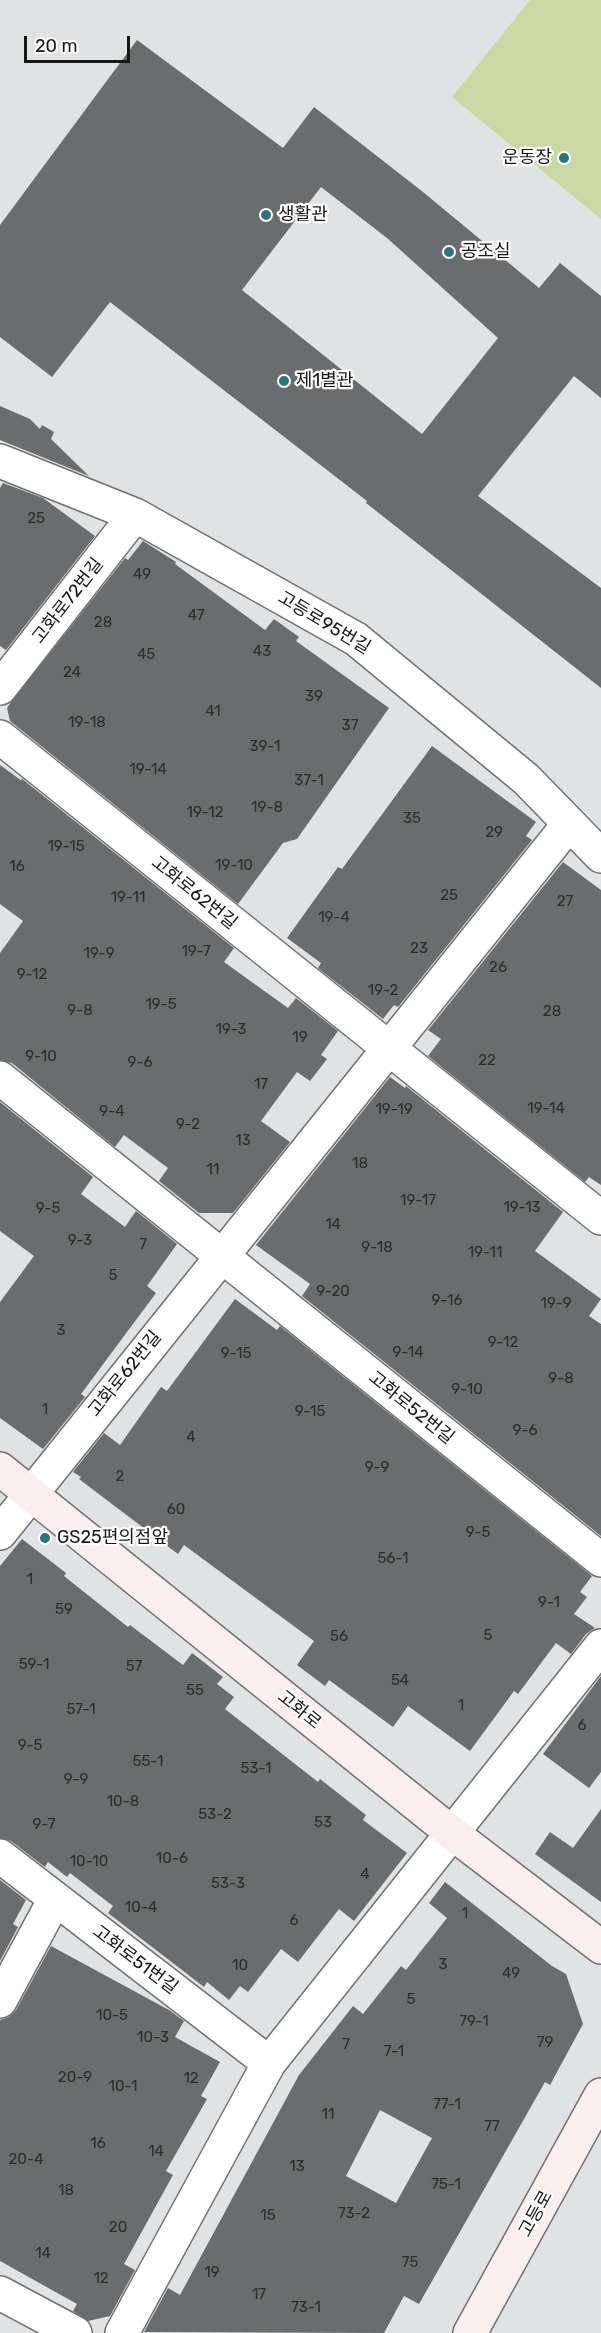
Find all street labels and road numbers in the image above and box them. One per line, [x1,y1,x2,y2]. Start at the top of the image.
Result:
street label: 고화로72번길 [28,554,108,648]
street label: 고등로95번길 [274,587,374,659]
street label: 고화로62번길 [147,852,241,934]
street label: 고화로62번길 [84,1327,166,1421]
street label: 고화로52번길 [364,1367,458,1449]
street label: 고화로 [273,1686,325,1734]
street label: 고화로51번길 [88,1921,182,1999]
street label: 고등로 [515,2187,557,2241]

